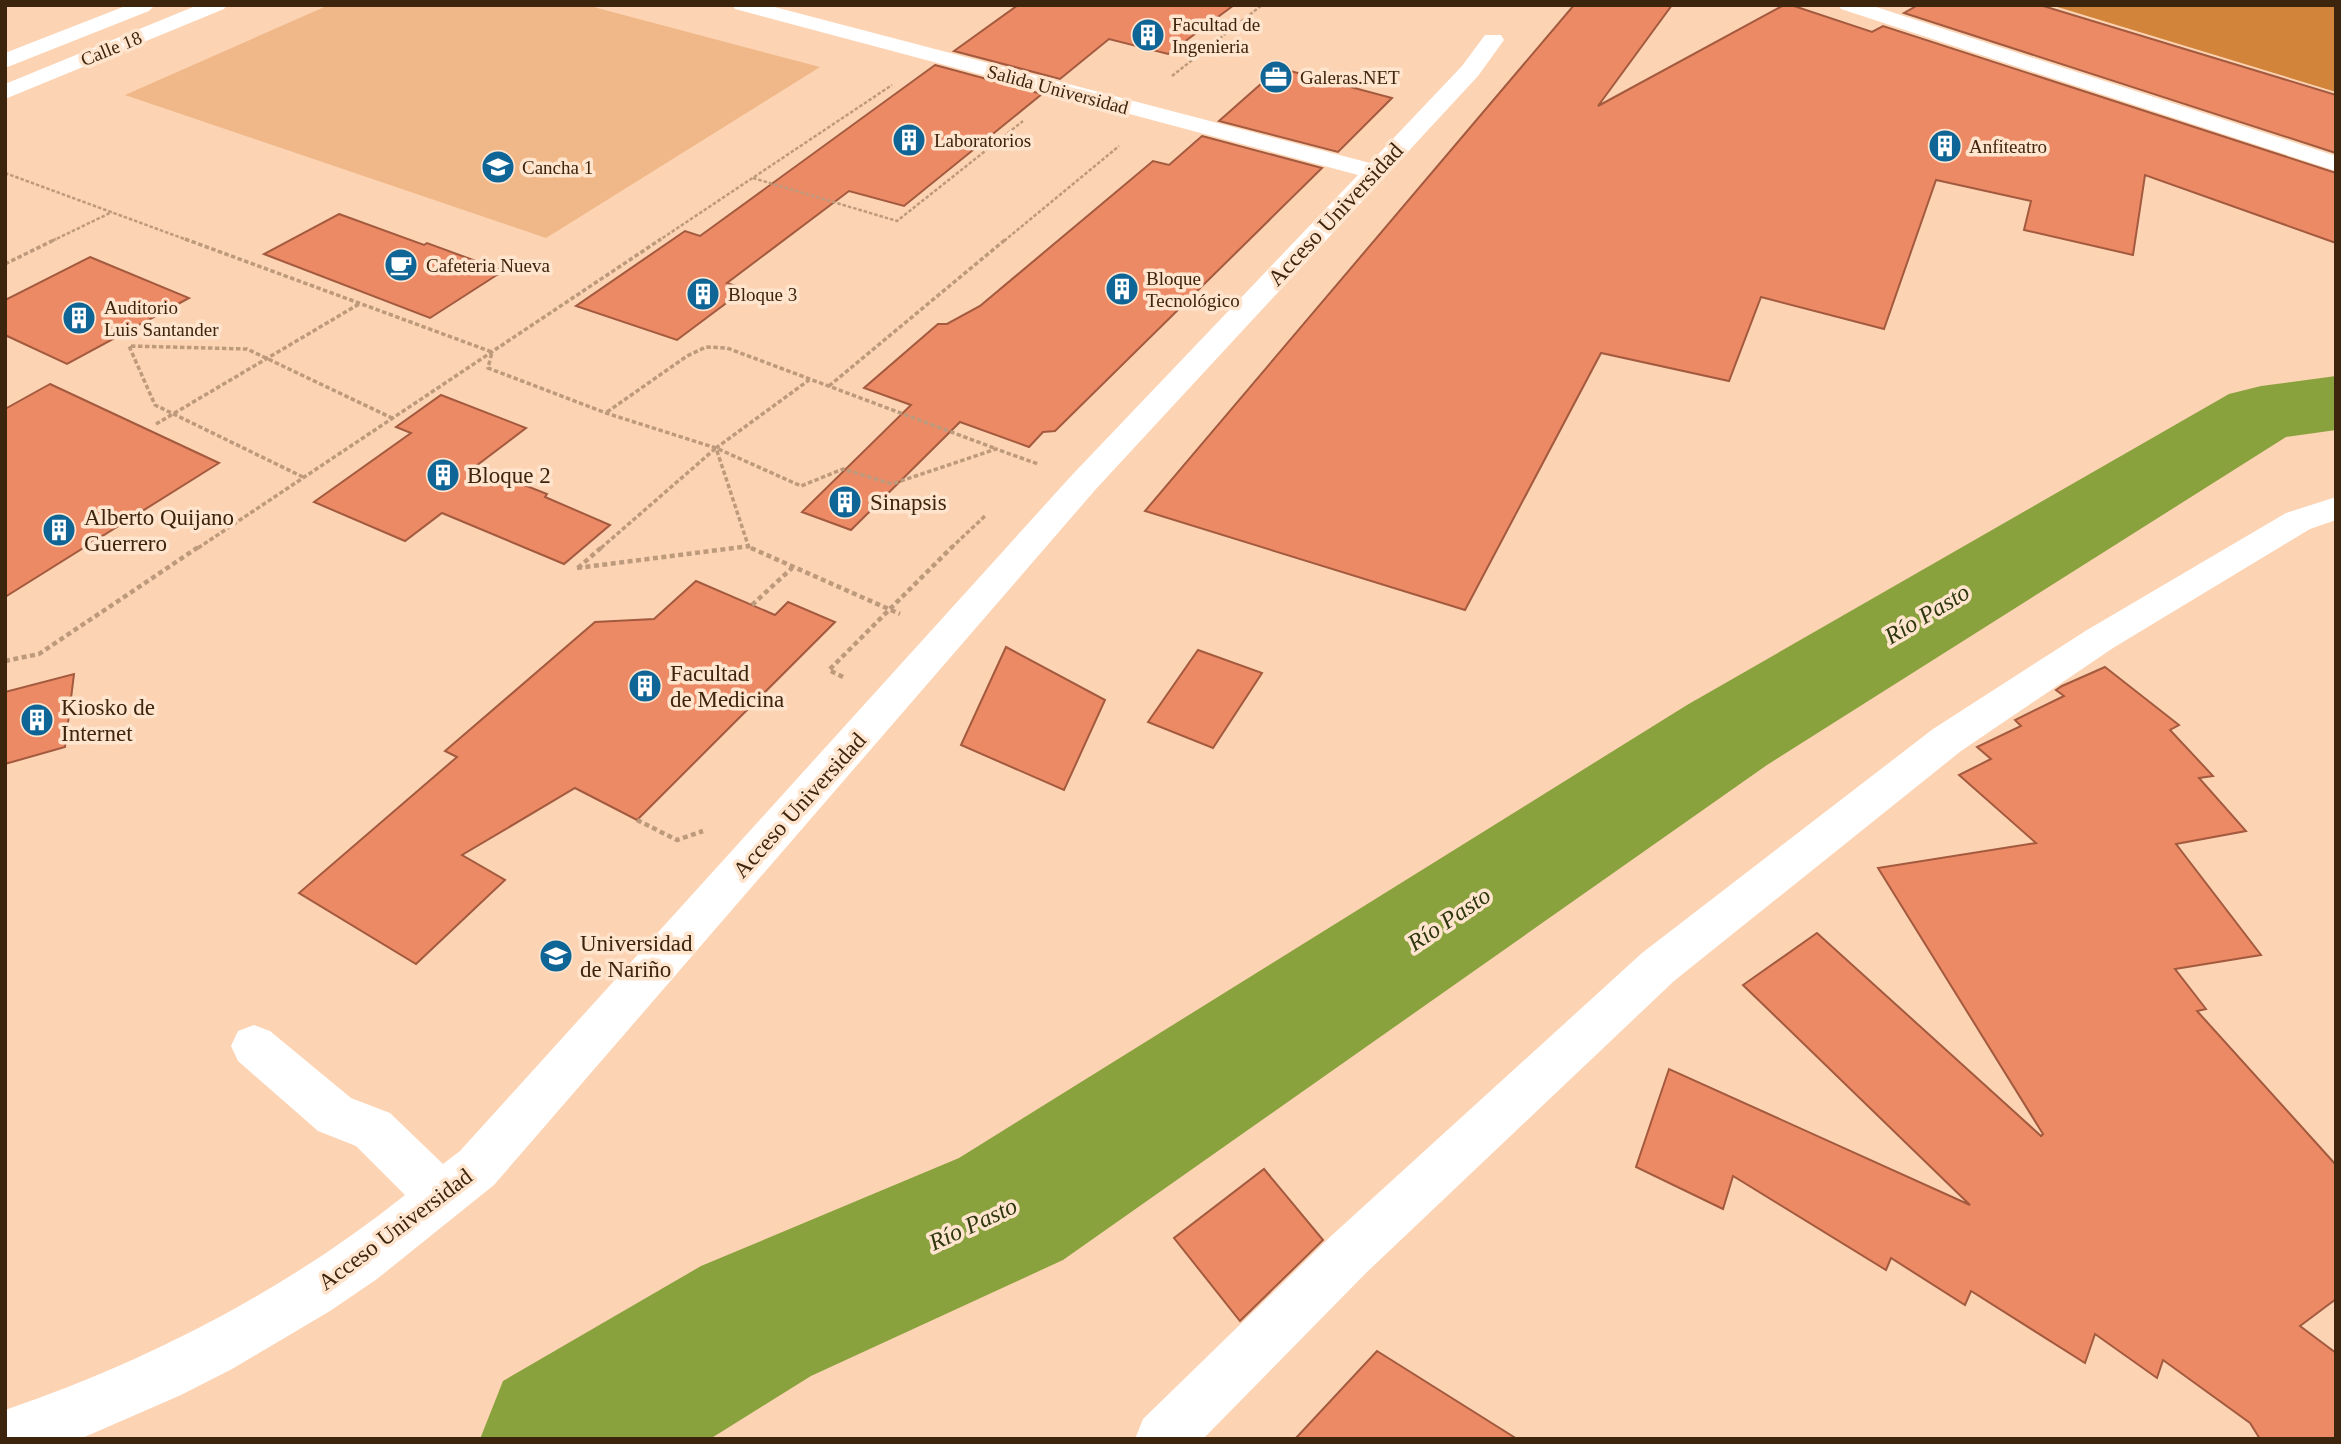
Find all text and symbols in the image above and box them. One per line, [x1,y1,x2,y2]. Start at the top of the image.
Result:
place label: Facultad de Ingenieria [1172,14,1260,57]
building icon: Facultad de Ingenieria [1129,16,1167,54]
street label: Calle 18 [78,27,145,70]
office icon: Galeras.NET [1257,58,1295,96]
street label: Salida Universidad [985,61,1131,119]
place label: Galeras.NET [1300,67,1400,88]
building icon: Laboratorios [890,121,928,159]
building icon: Anfiteatro [1926,127,1964,165]
place label: Laboratorios [934,130,1031,151]
place label: Anfiteatro [1969,136,2047,157]
street label: Acceso Universidad [1263,137,1408,291]
school or university icon: Cancha 1 [479,148,517,186]
place label: Cancha 1 [522,157,593,178]
cafe icon: Cafeteria Nueva [382,246,420,284]
place label: Cafeteria Nueva [426,255,551,276]
place label: Bloque Tecnológico [1146,268,1240,311]
building icon: Bloque Tecnológico [1103,270,1141,308]
building icon: Bloque 3 [684,275,722,313]
place label: Bloque 3 [728,284,797,305]
place label: Auditorio Luis Santander [104,297,219,340]
building icon: Auditorio Luis Santander [60,299,98,337]
building icon: Bloque 2 [424,456,462,494]
place label: Bloque 2 [467,463,551,488]
building icon: Sinapsis [826,483,864,521]
place label: Sinapsis [870,490,947,515]
place label: Alberto Quijano Guerrero [84,505,234,556]
building icon: Alberto Quijano Guerrero [40,511,78,549]
water label: Río Pasto [1879,579,1974,650]
place label: Facultad de Medicina [670,661,784,712]
building icon: Facultad de Medicina [626,667,664,705]
place label: Kiosko de Internet [61,695,155,746]
building icon: Kiosko de Internet [18,701,56,739]
street label: Acceso Universidad [728,728,871,883]
water label: Río Pasto [1402,882,1495,957]
place label: Universidad de Nariño [580,931,693,982]
school or university icon: Universidad de Nariño [537,937,575,975]
street label: Acceso Universidad [314,1163,477,1295]
water label: Río Pasto [924,1192,1021,1256]

